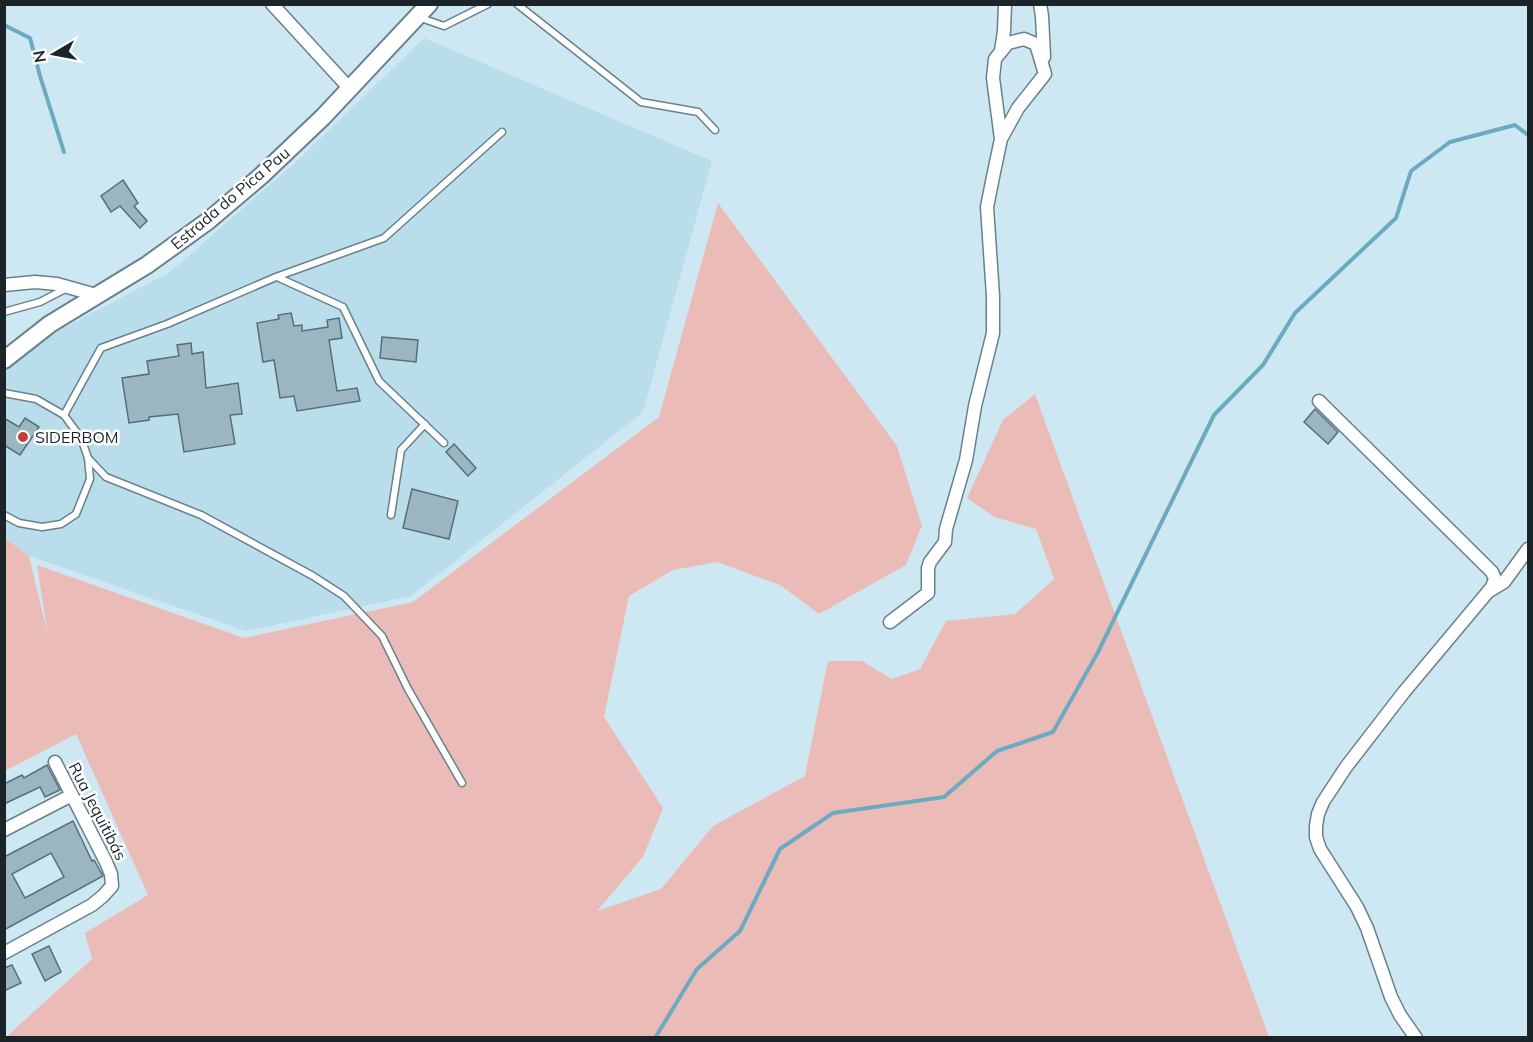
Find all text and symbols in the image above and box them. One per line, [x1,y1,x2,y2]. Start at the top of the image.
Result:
north arrow [24,24,84,84]
text: N [28,49,50,64]
street label: Estrada do Pica Pau [166,142,294,254]
place label: SIDERBOM [35,427,119,447]
marker: SIDERBOM [16,430,30,444]
street label: Rua Jequitibás [65,759,131,863]

